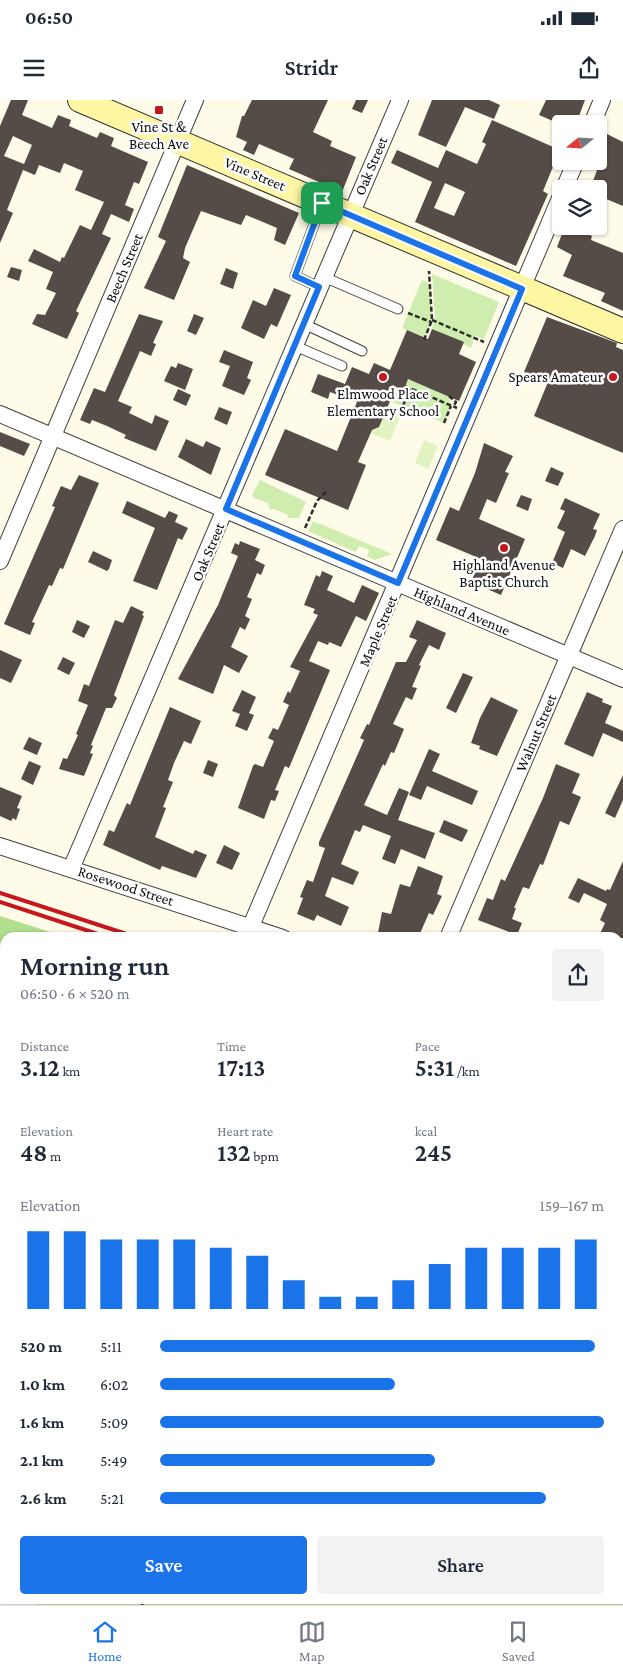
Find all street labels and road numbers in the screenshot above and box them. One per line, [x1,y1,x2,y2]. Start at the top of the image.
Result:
street label: Oak Street [352,133,391,198]
street label: Vine Street [222,154,289,194]
street label: Beech Street [102,230,146,305]
street label: Oak Street [189,519,228,584]
street label: Highland Avenue [411,584,513,640]
street label: Maple Street [356,592,401,669]
street label: Walnut Street [512,691,560,774]
street label: Rosewood Street [76,863,177,909]

